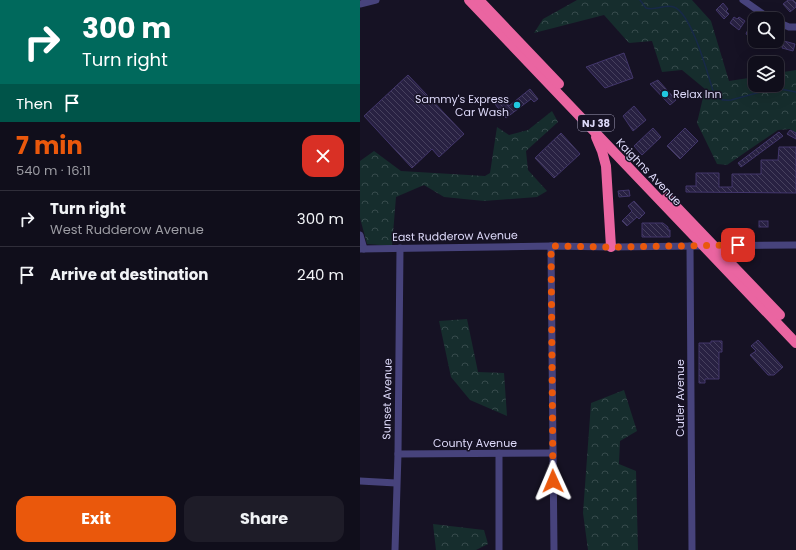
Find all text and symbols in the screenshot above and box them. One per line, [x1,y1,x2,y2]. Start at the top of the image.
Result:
text: 300 m [82,9,171,48]
map controls [748,12,784,92]
button: search [748,12,784,48]
icon: right [16,16,68,68]
text: Turn right [82,47,168,72]
button: layers [748,56,784,92]
place label: Relax Inn [673,86,722,102]
marker: Relax Inn [660,89,670,99]
place label: Sammy's Express Car Wash [415,91,509,120]
icon: arrive [61,92,83,114]
text: Then [16,93,53,114]
marker: Sammy's Express Car Wash [512,100,522,110]
road number: NJ 38 [578,115,614,131]
text: 7 min [16,129,83,162]
button: close [302,135,344,177]
street label: Kaighns Avenue [613,135,686,209]
text: 540 m · 16:11 [16,161,91,180]
text: Turn right [50,198,126,219]
icon: right [16,208,38,230]
text: 300 m [297,208,344,229]
text: West Rudderow Avenue [50,220,204,239]
street label: East Rudderow Avenue [392,227,518,245]
pin [721,228,755,262]
icon: arrive [727,234,749,256]
icon: arrive [16,264,38,286]
text: Arrive at destination [50,264,208,285]
text: 240 m [297,264,344,285]
street label: Sunset Avenue [378,358,396,440]
street label: Cutler Avenue [672,359,688,437]
street label: County Avenue [433,435,517,451]
position arrow [532,460,574,502]
button: Exit [16,496,176,542]
button: Share [184,496,344,542]

